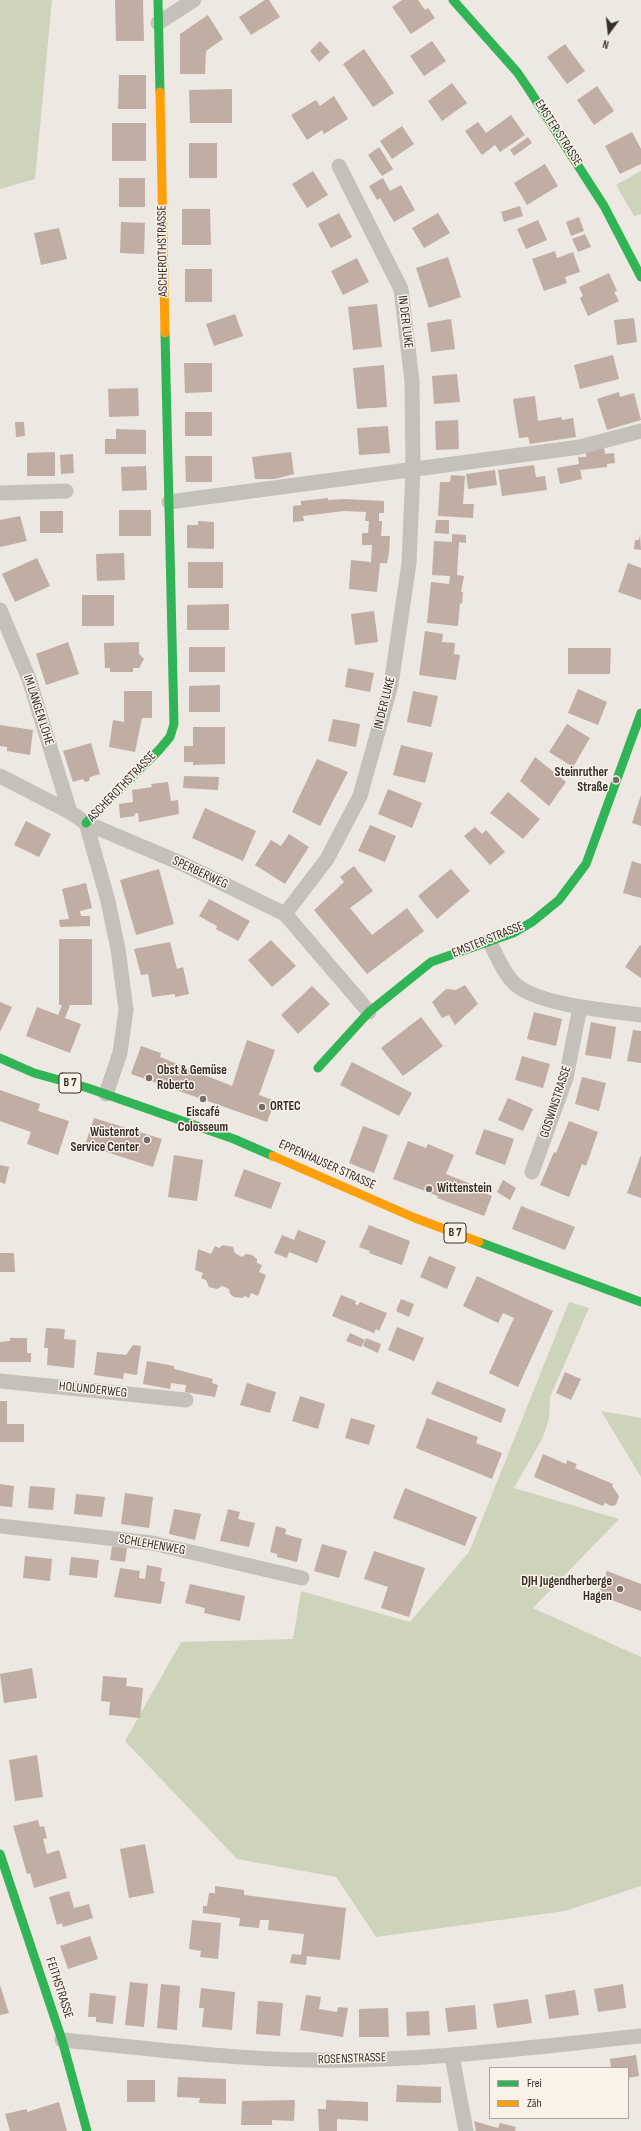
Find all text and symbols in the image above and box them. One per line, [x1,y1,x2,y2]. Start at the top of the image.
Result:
north arrow [589,12,629,52]
text: N [601,37,610,51]
street label: EMSTER STRASSE [531,97,585,169]
street label: ASCHEROTHSTRASSE [154,205,172,297]
street label: IN DER LUKE [394,295,416,349]
street label: IM LANGEN LOHE [19,673,57,747]
street label: IN DER LUKE [371,675,399,731]
street label: ASCHEROTHSTRASSE [84,749,160,825]
place label: Steinruther Straße [555,765,608,796]
marker: Steinruther Straße [611,775,621,785]
street label: SPERBERWEG [170,853,230,893]
street label: EMSTER STRASSE [450,919,526,961]
place label: Obst & Gemüse Roberto [157,1063,227,1094]
street label: GOSWINSTRASSE [537,1064,575,1140]
road number: B 7 [59,1073,81,1093]
marker: Obst & Gemüse Roberto [144,1073,154,1083]
marker: Eiscafé Colosseum [198,1094,208,1104]
place label: ORTEC [270,1099,301,1115]
marker: ORTEC [257,1102,267,1112]
place label: Eiscafé Colosseum [178,1105,228,1136]
place label: Wüstenrot Service Center [71,1125,139,1156]
marker: Wüstenrot Service Center [142,1135,152,1145]
street label: EPPENHAUSER STRASSE [276,1137,378,1193]
place label: Wittenstein [437,1181,492,1197]
marker: Wittenstein [424,1184,434,1194]
road number: B 7 [444,1223,466,1243]
street label: HOLUNDERWEG [58,1379,128,1401]
street label: SCHLEHENWEG [117,1531,187,1559]
place label: DJH Jugendherberge Hagen [521,1574,612,1605]
marker: DJH Jugendherberge Hagen [615,1584,625,1594]
street label: FEITHSTRASSE [42,1955,76,2021]
street label: ROSENSTRASSE [318,2050,386,2068]
legend [489,2067,629,2119]
text: Frei [527,2076,542,2091]
text: Zäh [527,2096,542,2111]

